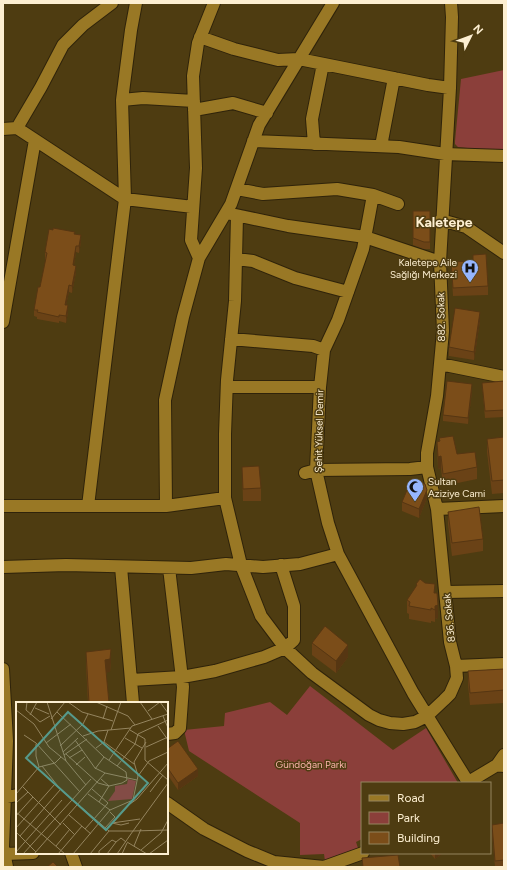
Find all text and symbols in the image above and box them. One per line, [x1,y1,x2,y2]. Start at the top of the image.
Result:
north arrow [451,16,491,56]
text: N [470,22,486,37]
district label: Kaletepe [416,214,473,231]
place label: Kaletepe Aile Sağlığı Merkezi [390,256,458,281]
hospital icon: Kaletepe Aile Sağlığı Merkezi [460,258,480,283]
street label: 882. Sokak [434,292,448,342]
street label: Şehit Yüksel Demir [312,389,326,473]
place label: Sultan Aziziye Cami [428,475,485,500]
mosque icon: Sultan Aziziye Cami [405,477,425,502]
street label: 836. Sokak [440,593,458,643]
inset map [16,702,168,854]
park label: Gündoğan Parkı [276,758,346,771]
legend [361,782,491,854]
text: Road [397,791,425,805]
text: Park [397,811,420,825]
text: Building [397,831,440,845]

